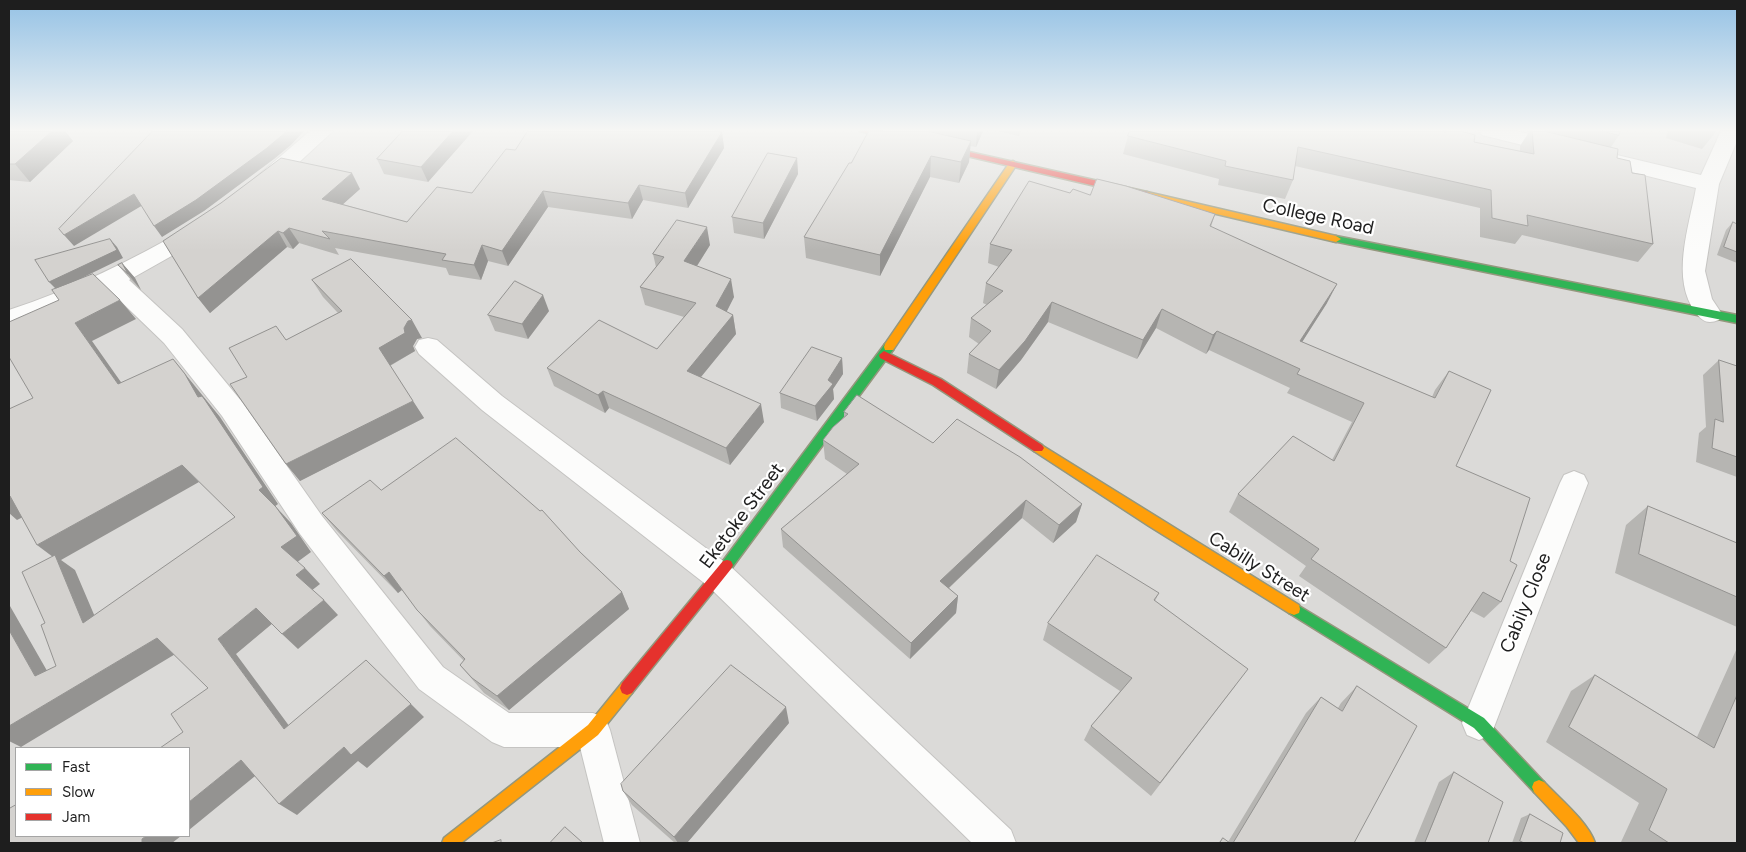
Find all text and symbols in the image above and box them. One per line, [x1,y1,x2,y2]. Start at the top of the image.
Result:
street label: College Road [1260,194,1376,240]
street label: Eketoke Street [695,459,789,573]
street label: Cabilly Street [1204,527,1314,607]
street label: Cabily Close [1496,550,1556,656]
legend [15,747,190,837]
text: Fast [62,758,90,776]
text: Slow [62,783,95,801]
text: Jam [62,808,90,826]

